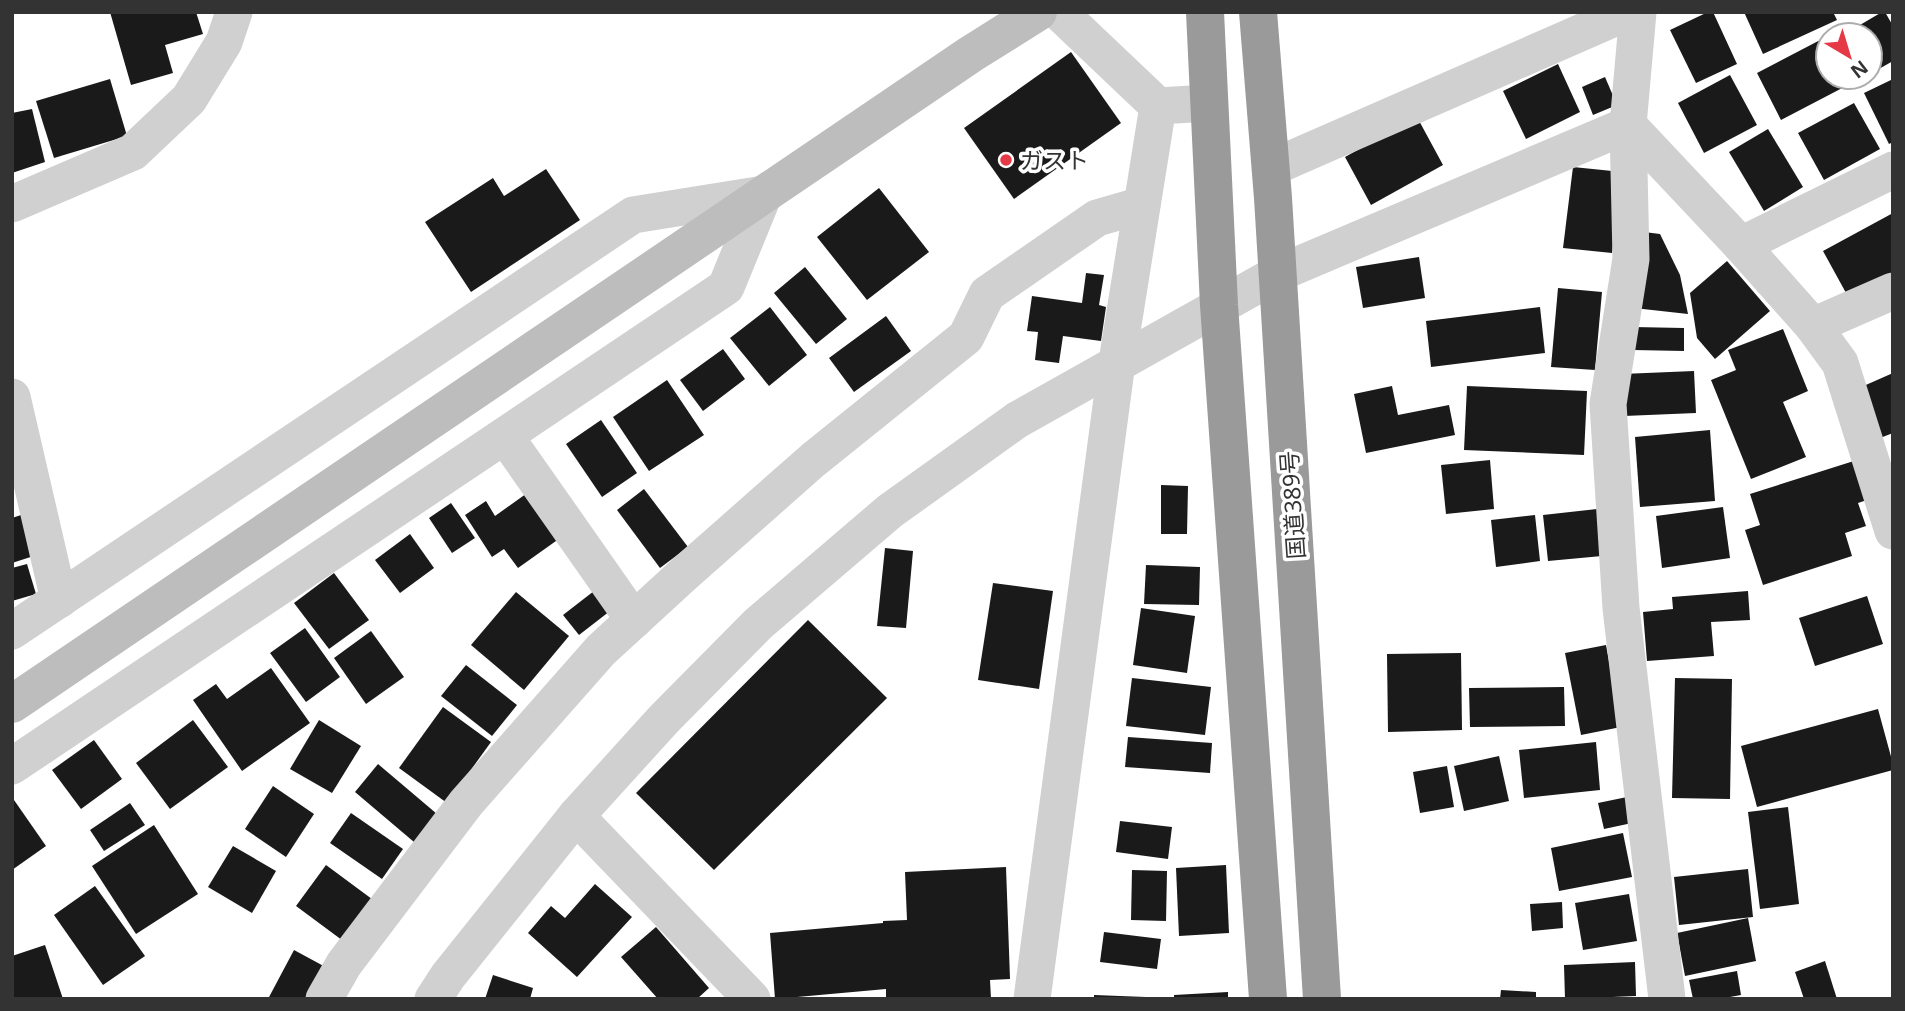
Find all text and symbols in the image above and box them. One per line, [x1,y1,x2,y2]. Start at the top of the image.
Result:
north arrow [1814,21,1884,91]
text: N [1845,54,1874,84]
place label: ガスト [1020,144,1089,176]
marker: ガスト [998,152,1014,168]
street label: 国道389号 [1272,450,1312,560]

